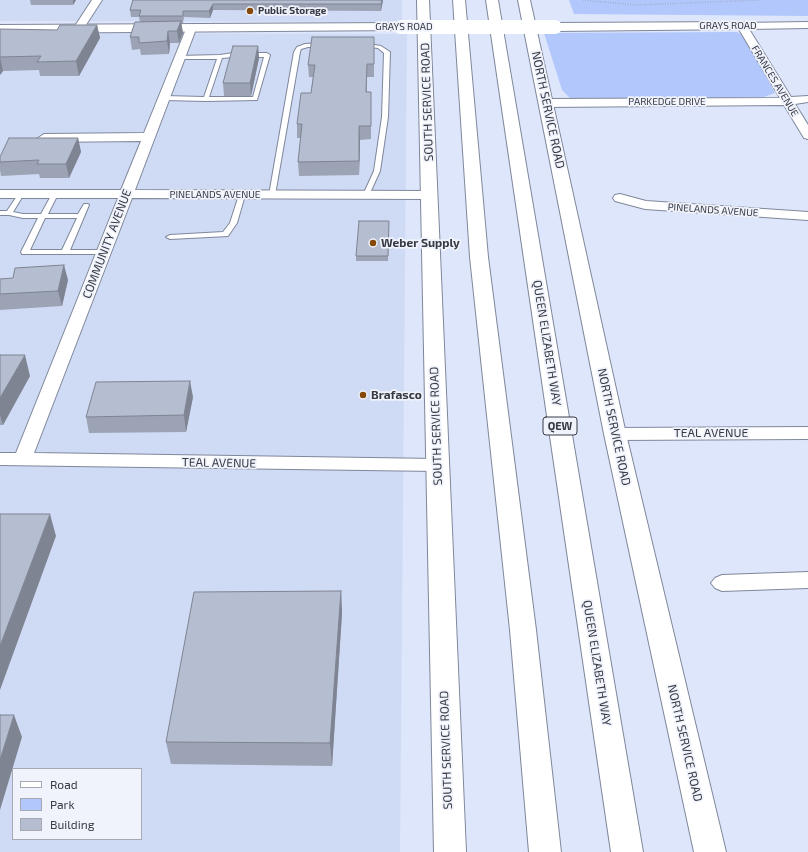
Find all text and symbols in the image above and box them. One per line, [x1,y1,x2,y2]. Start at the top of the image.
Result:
place label: Public Storage [258,5,327,17]
marker: Public Storage [245,6,255,16]
street label: GRAYS ROAD [699,20,757,32]
street label: GRAYS ROAD [375,21,433,33]
street label: SOUTH SERVICE ROAD [418,42,436,162]
street label: FRANCES AVENUE [749,43,801,119]
street label: NORTH SERVICE ROAD [529,50,567,170]
street label: PARKEDGE DRIVE [628,96,706,108]
street label: COMMUNITY AVENUE [79,187,135,301]
street label: PINELANDS AVENUE [170,189,260,201]
street label: PINELANDS AVENUE [667,201,759,219]
place label: Weber Supply [381,236,460,250]
marker: Weber Supply [368,238,378,248]
street label: QUEEN ELIZABETH WAY [530,279,564,407]
street label: SOUTH SERVICE ROAD [427,366,445,486]
street label: NORTH SERVICE ROAD [595,367,633,487]
place label: Brafasco [371,388,422,402]
marker: Brafasco [358,390,368,400]
road number: QEW [543,417,577,435]
street label: TEAL AVENUE [674,426,748,440]
street label: TEAL AVENUE [182,455,256,471]
street label: QUEEN ELIZABETH WAY [580,599,614,727]
street label: NORTH SERVICE ROAD [665,683,705,803]
street label: SOUTH SERVICE ROAD [437,690,455,810]
legend [12,768,142,840]
text: Road [50,777,78,791]
text: Park [50,797,75,811]
text: Building [50,817,94,831]

